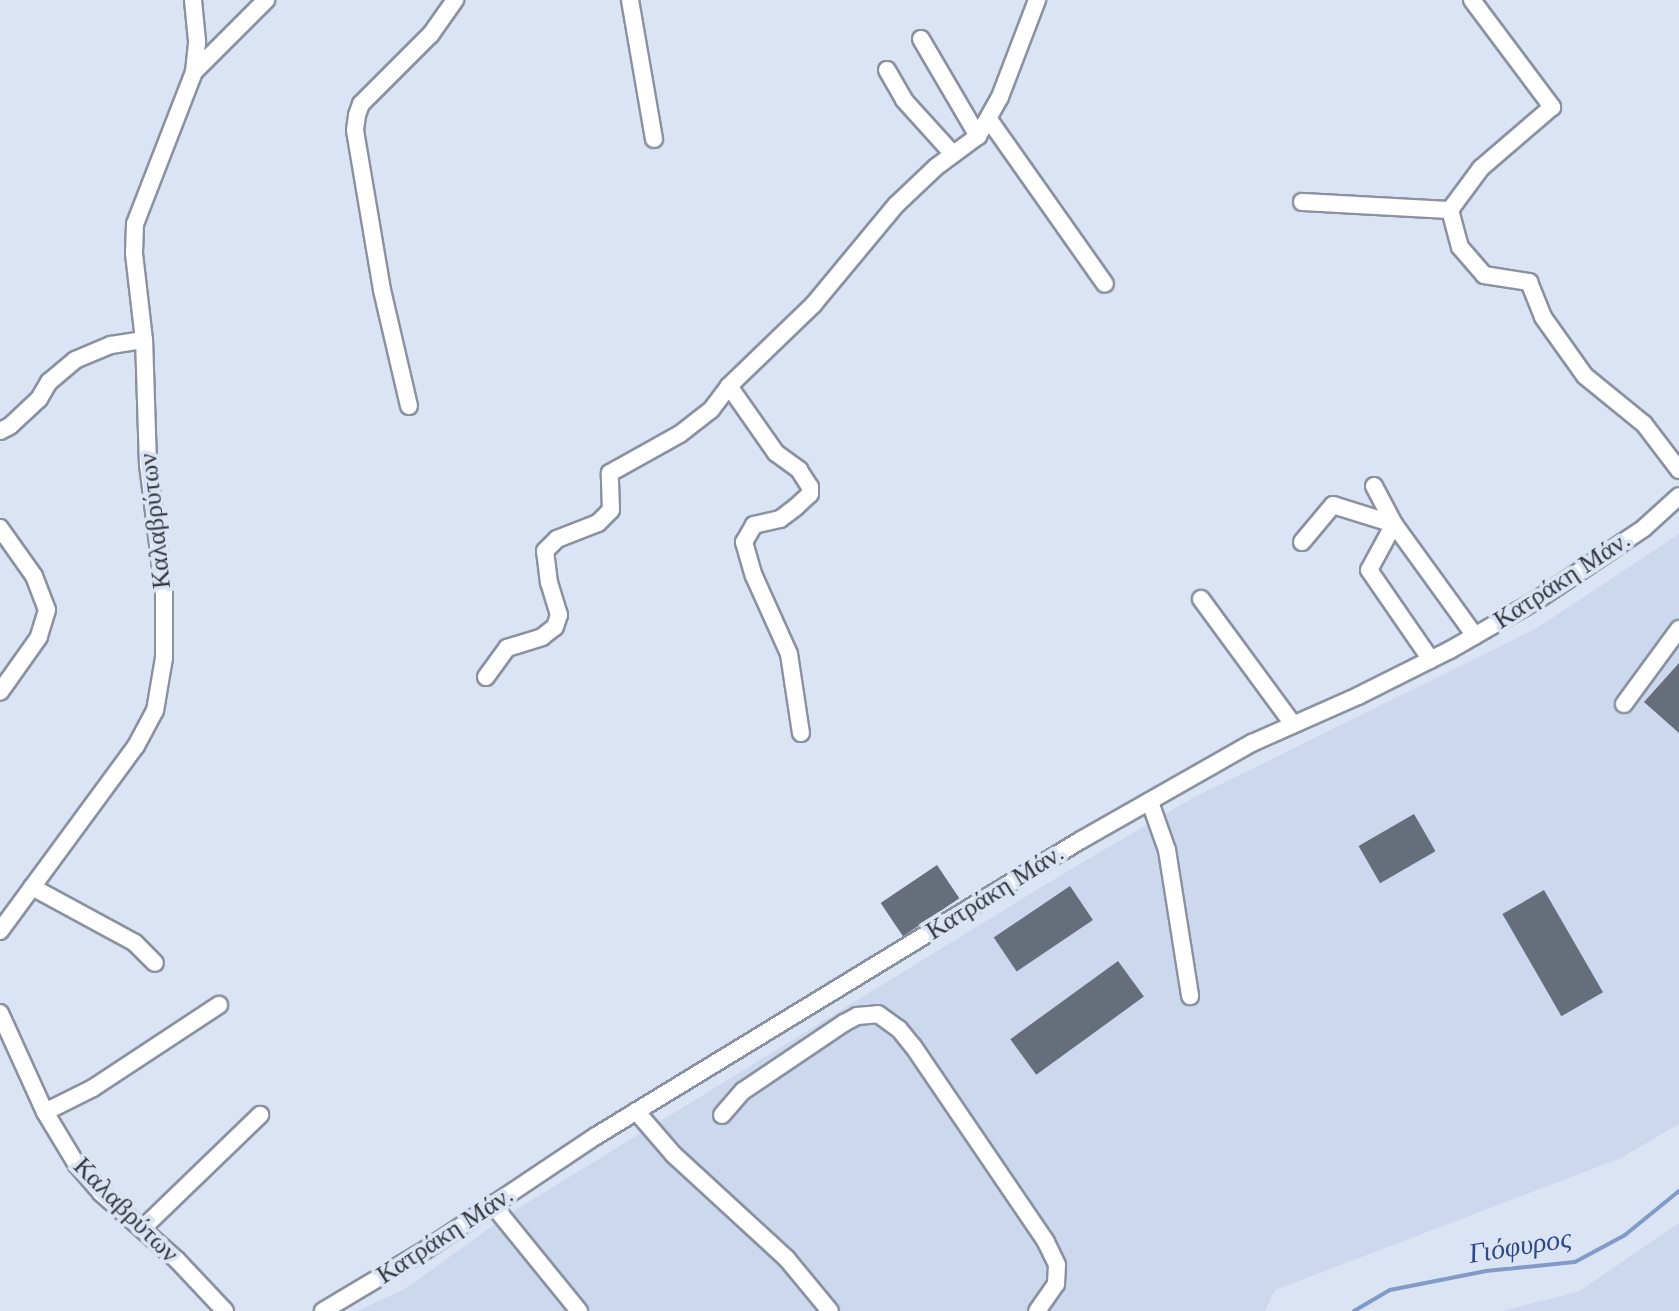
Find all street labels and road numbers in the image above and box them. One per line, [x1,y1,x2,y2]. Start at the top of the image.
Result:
street label: Καλαβρύτων [132,452,178,590]
street label: Κατράκη Μάν. [1488,524,1636,636]
street label: Κατράκη Μάν. [920,837,1070,947]
street label: Καλαβρύτων [67,1151,185,1269]
street label: Κατράκη Μάν. [371,1179,519,1291]

